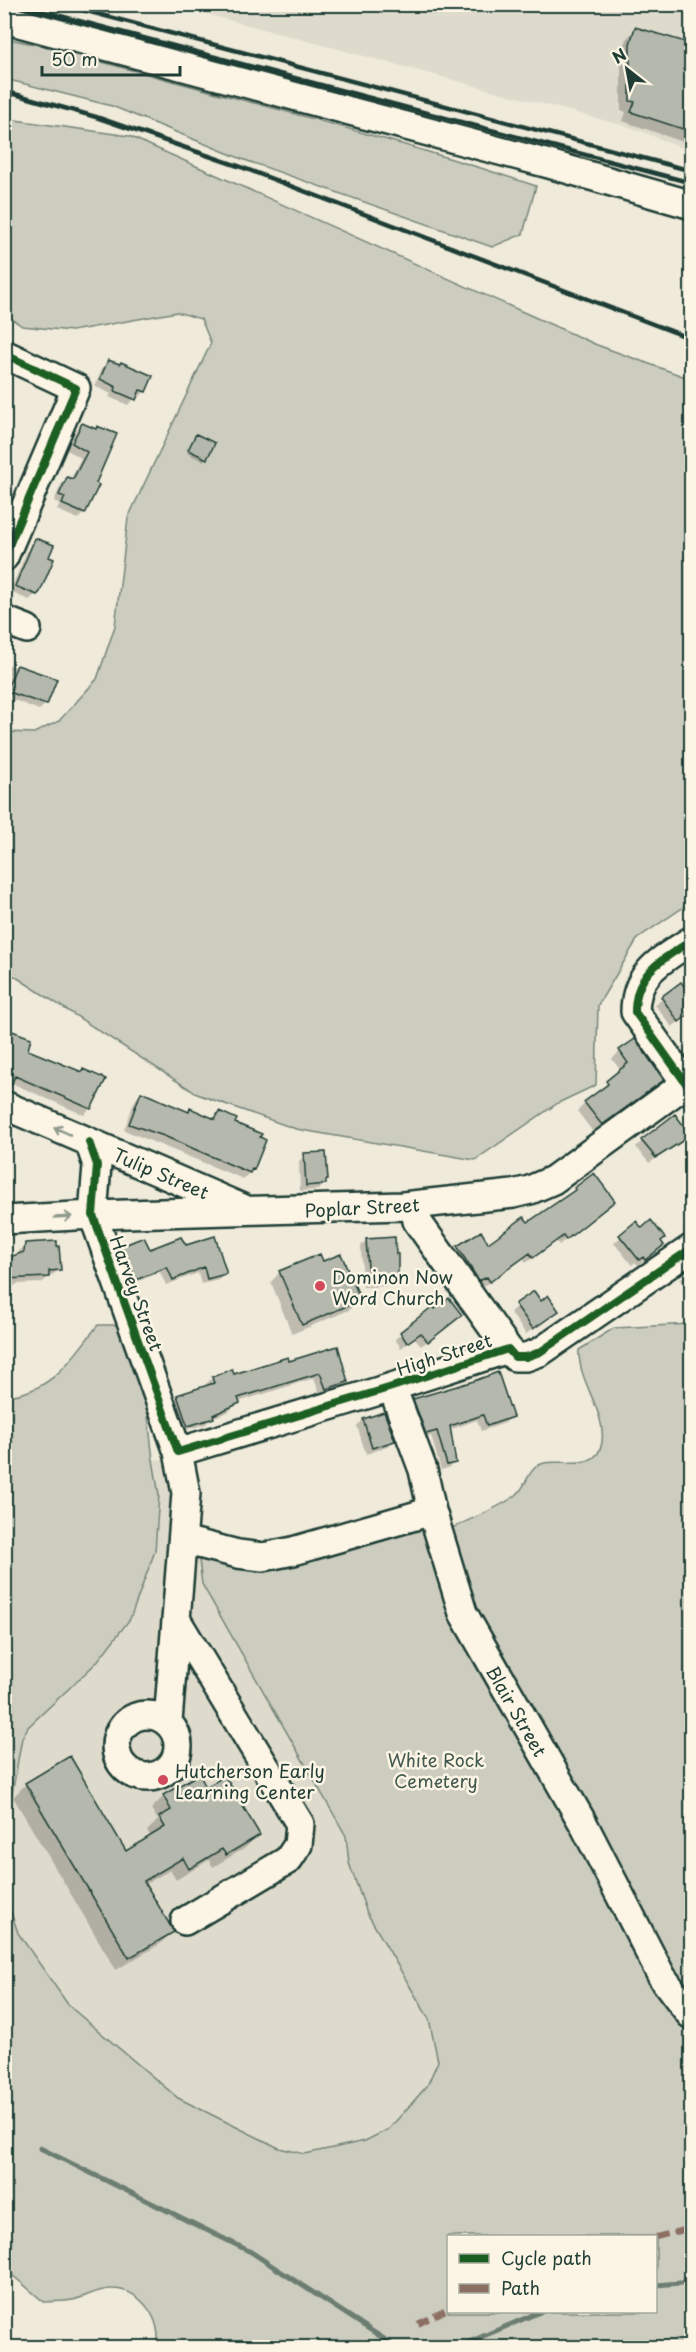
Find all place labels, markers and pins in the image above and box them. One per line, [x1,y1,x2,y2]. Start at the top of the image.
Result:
place label: Dominon Now Word Church [332,1263,453,1311]
marker: Dominon Now Word Church [313,1279,327,1293]
place label: Hutcherson Early Learning Center [175,1757,325,1805]
marker: Hutcherson Early Learning Center [156,1773,170,1787]

